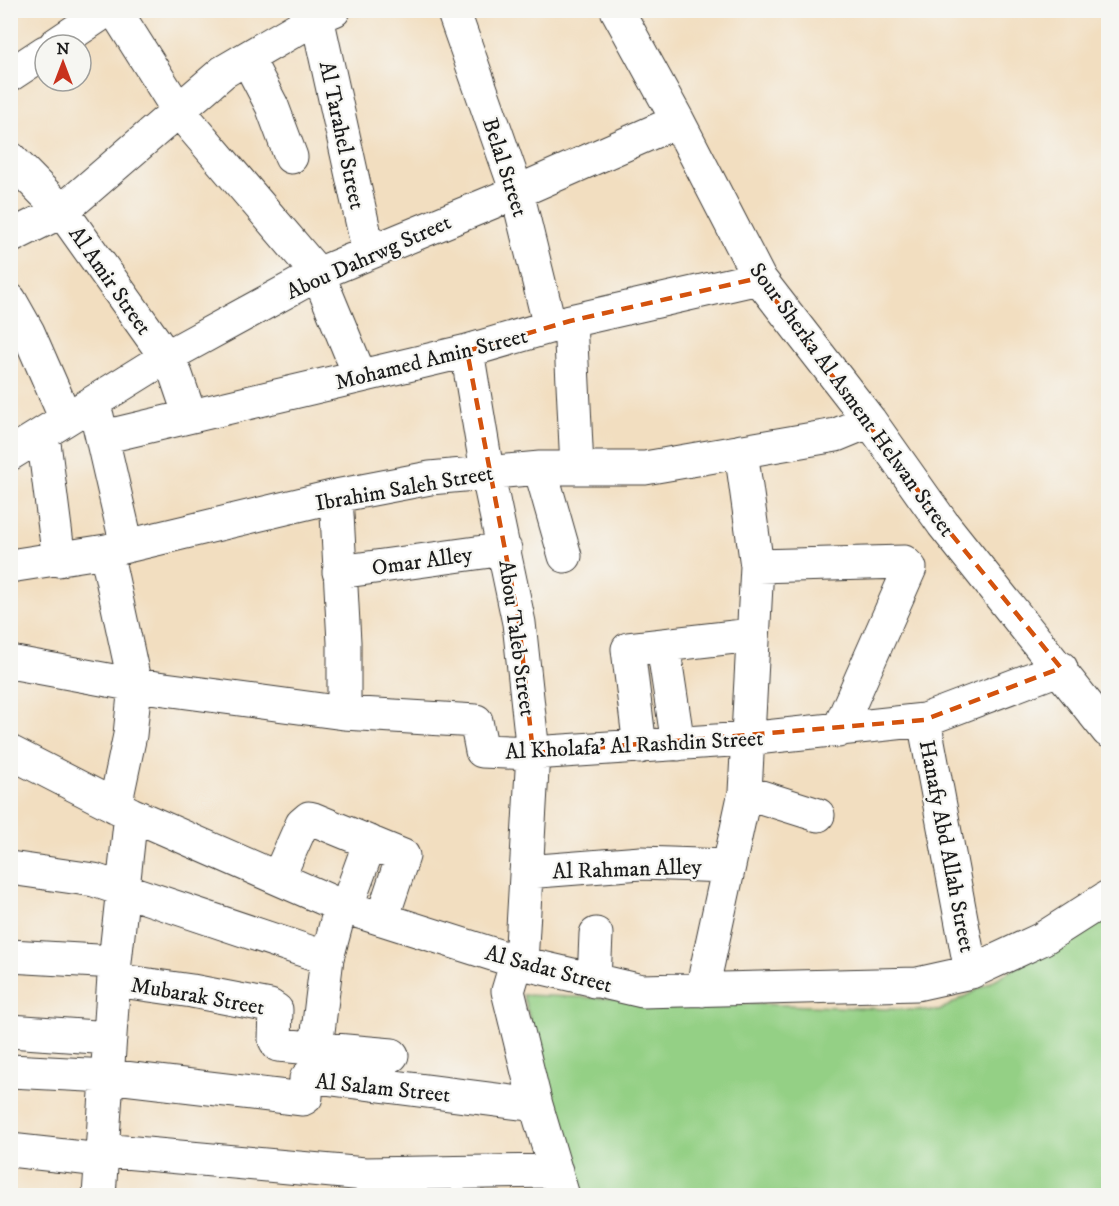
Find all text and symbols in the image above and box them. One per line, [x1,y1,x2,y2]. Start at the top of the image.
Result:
north arrow [33,33,93,93]
text: N [56,39,70,59]
street label: Al Tarahel Street [313,59,370,212]
street label: Belal Street [476,115,533,220]
street label: Abou Dahrwg Street [282,209,455,306]
street label: Al Amir Street [62,221,157,340]
street label: Sour Sherka Al Asment Helwan Street [743,258,960,542]
street label: Mohamed Amin Street [333,323,530,396]
street label: Ibrahim Saleh Street [313,460,495,517]
street label: Omar Alley [370,541,475,582]
street label: Abou Taleb Street [492,559,541,718]
street label: Al Kholafa' Al Rashdin Street [504,725,764,766]
street label: Hanafy Abd Allah Street [913,738,980,955]
street label: Al Rahman Alley [552,853,703,886]
street label: Al Sadat Street [482,940,615,999]
street label: Mubarak Street [129,971,267,1022]
street label: Al Salam Street [314,1068,452,1109]

